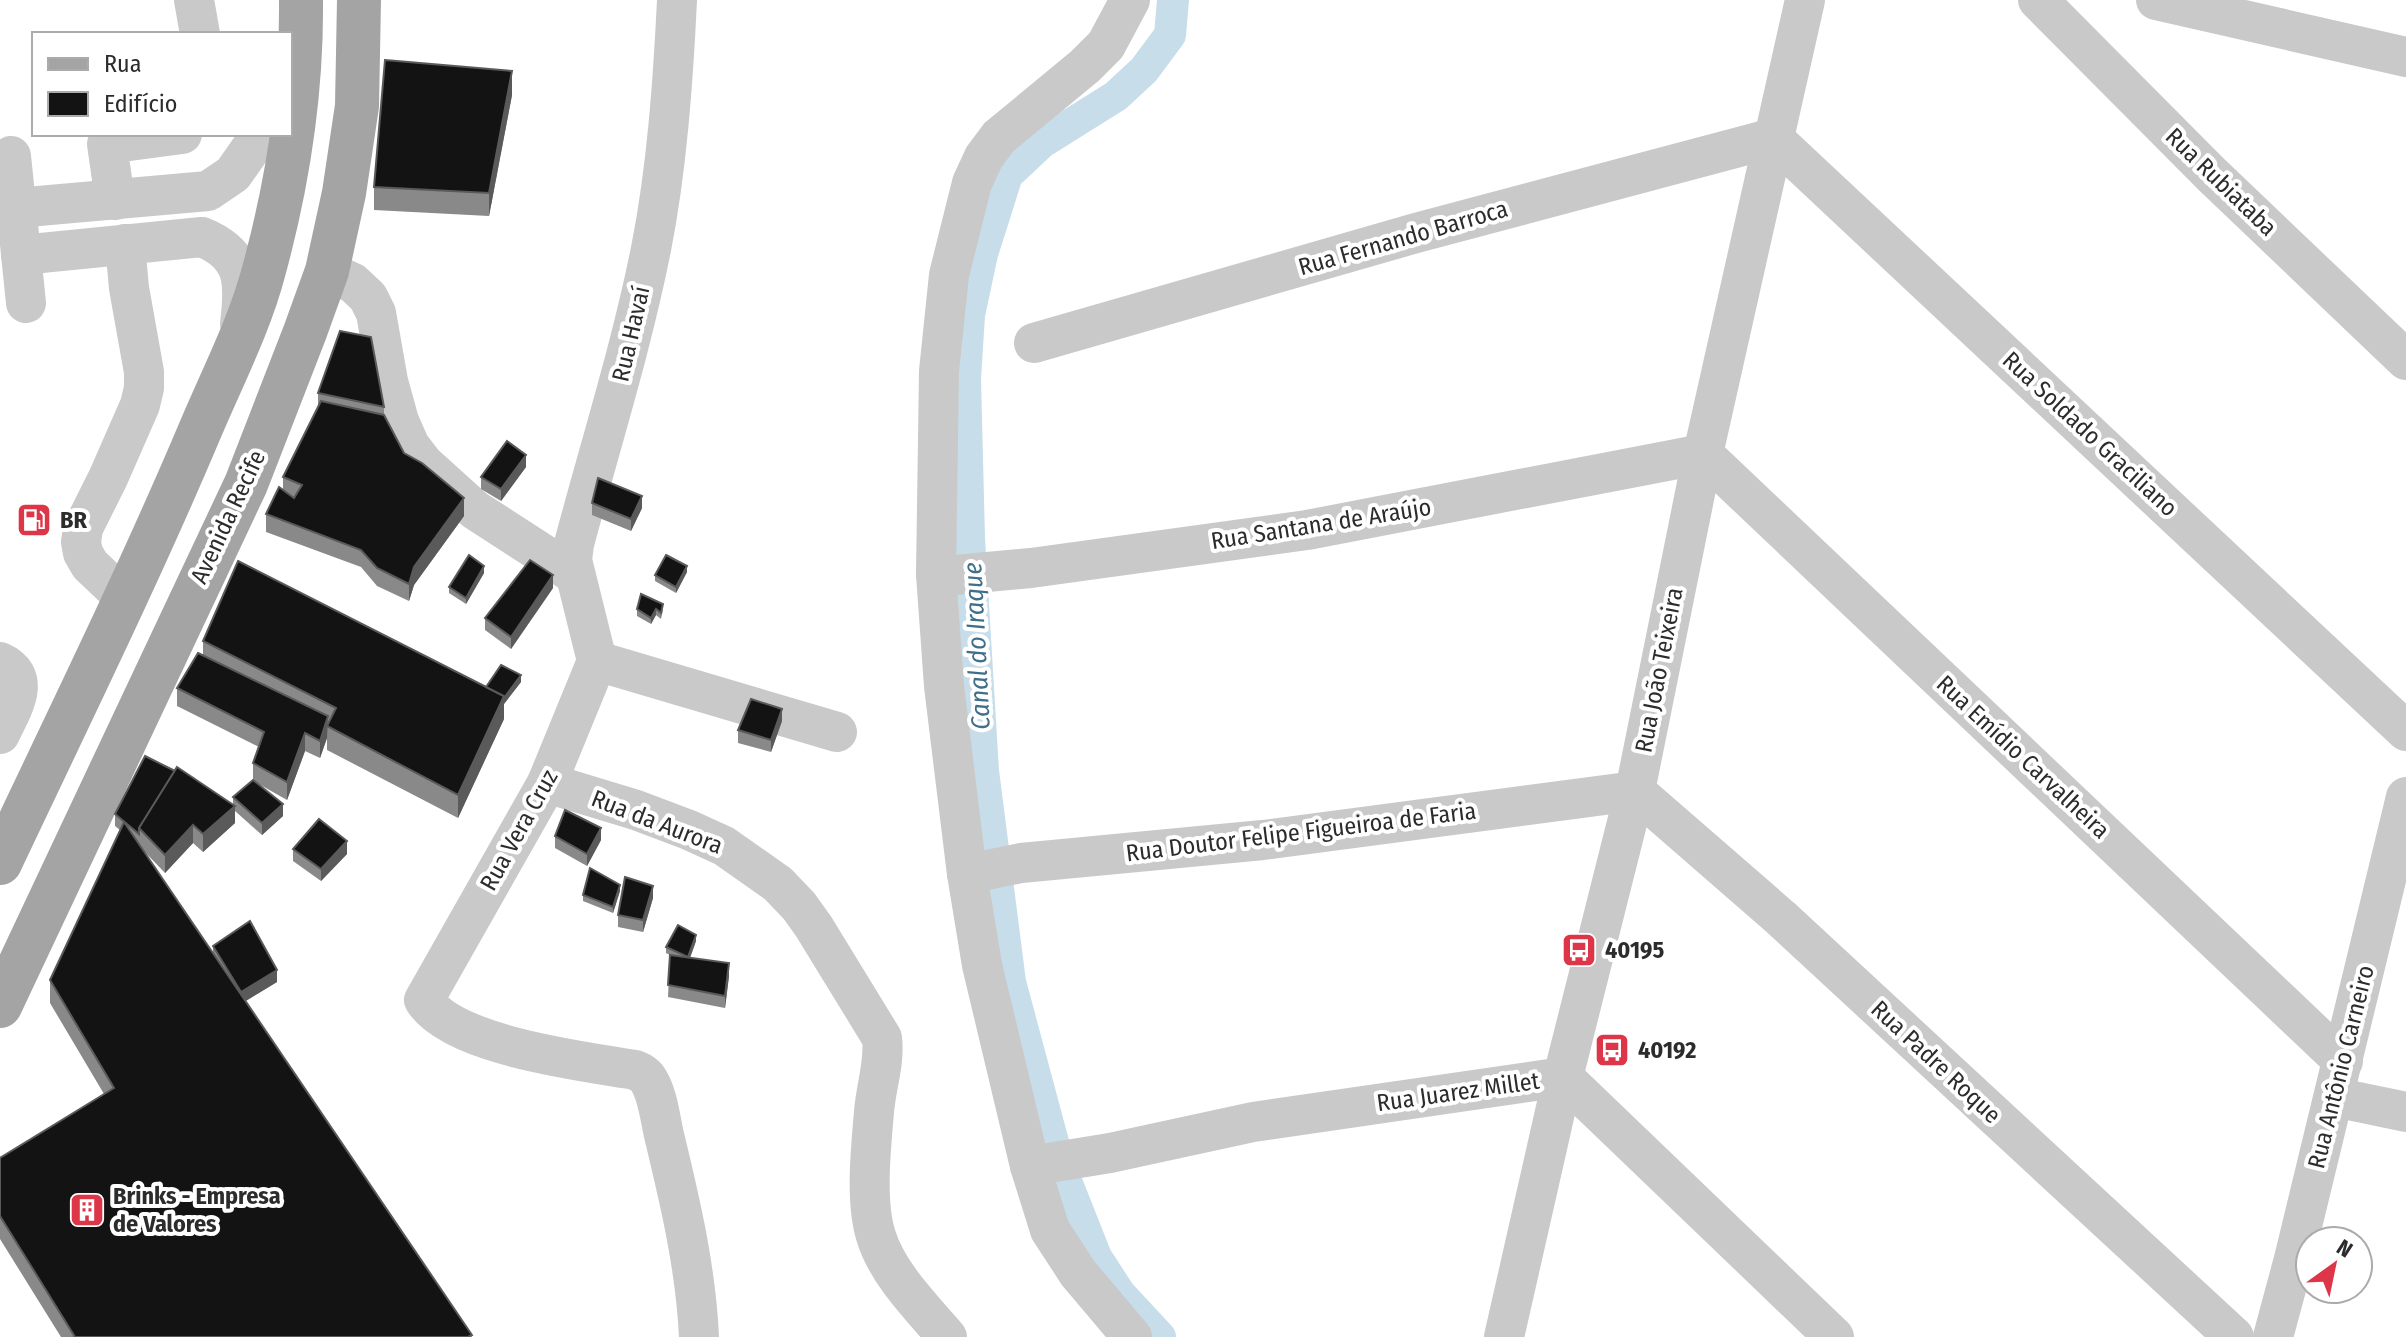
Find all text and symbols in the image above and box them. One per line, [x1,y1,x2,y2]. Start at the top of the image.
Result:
legend [32,32,292,136]
text: Rua [104,50,141,78]
text: Edifício [104,90,177,118]
street label: Rua Rubiataba [2160,122,2282,242]
street label: Rua Fernando Barroca [1295,195,1511,281]
street label: Rua Havaí [606,284,656,384]
street label: Rua Soldado Graciliano [1997,346,2183,522]
street label: Avenida Recife [185,446,271,588]
street label: Rua Santana de Araújo [1209,493,1433,555]
fuel station icon: BR [15,501,53,539]
place label: BR [60,506,87,534]
water label: Canal do Iraque [957,562,997,730]
street label: Rua João Teixeira [1629,585,1689,755]
street label: Rua Emídio Carvalheira [1931,670,2115,844]
street label: Rua Vera Cruz [474,765,564,895]
street label: Rua da Aurora [587,784,727,860]
street label: Rua Doutor Felipe Figueiroa de Faria [1124,797,1478,867]
bus stop icon: 40195 [1560,931,1598,969]
place label: 40195 [1605,936,1664,964]
street label: Rua Antônio Carneiro [2302,963,2380,1171]
street label: Rua Padre Roque [1865,995,2007,1129]
bus stop icon: 40192 [1593,1031,1631,1069]
place label: 40192 [1638,1036,1696,1064]
street label: Rua Juarez Millet [1375,1067,1541,1117]
place label: Brinks - Empresa de Valores [113,1182,281,1238]
building icon: Brinks - Empresa de Valores [68,1191,106,1229]
north arrow [2294,1225,2374,1305]
text: N [2332,1234,2358,1264]

